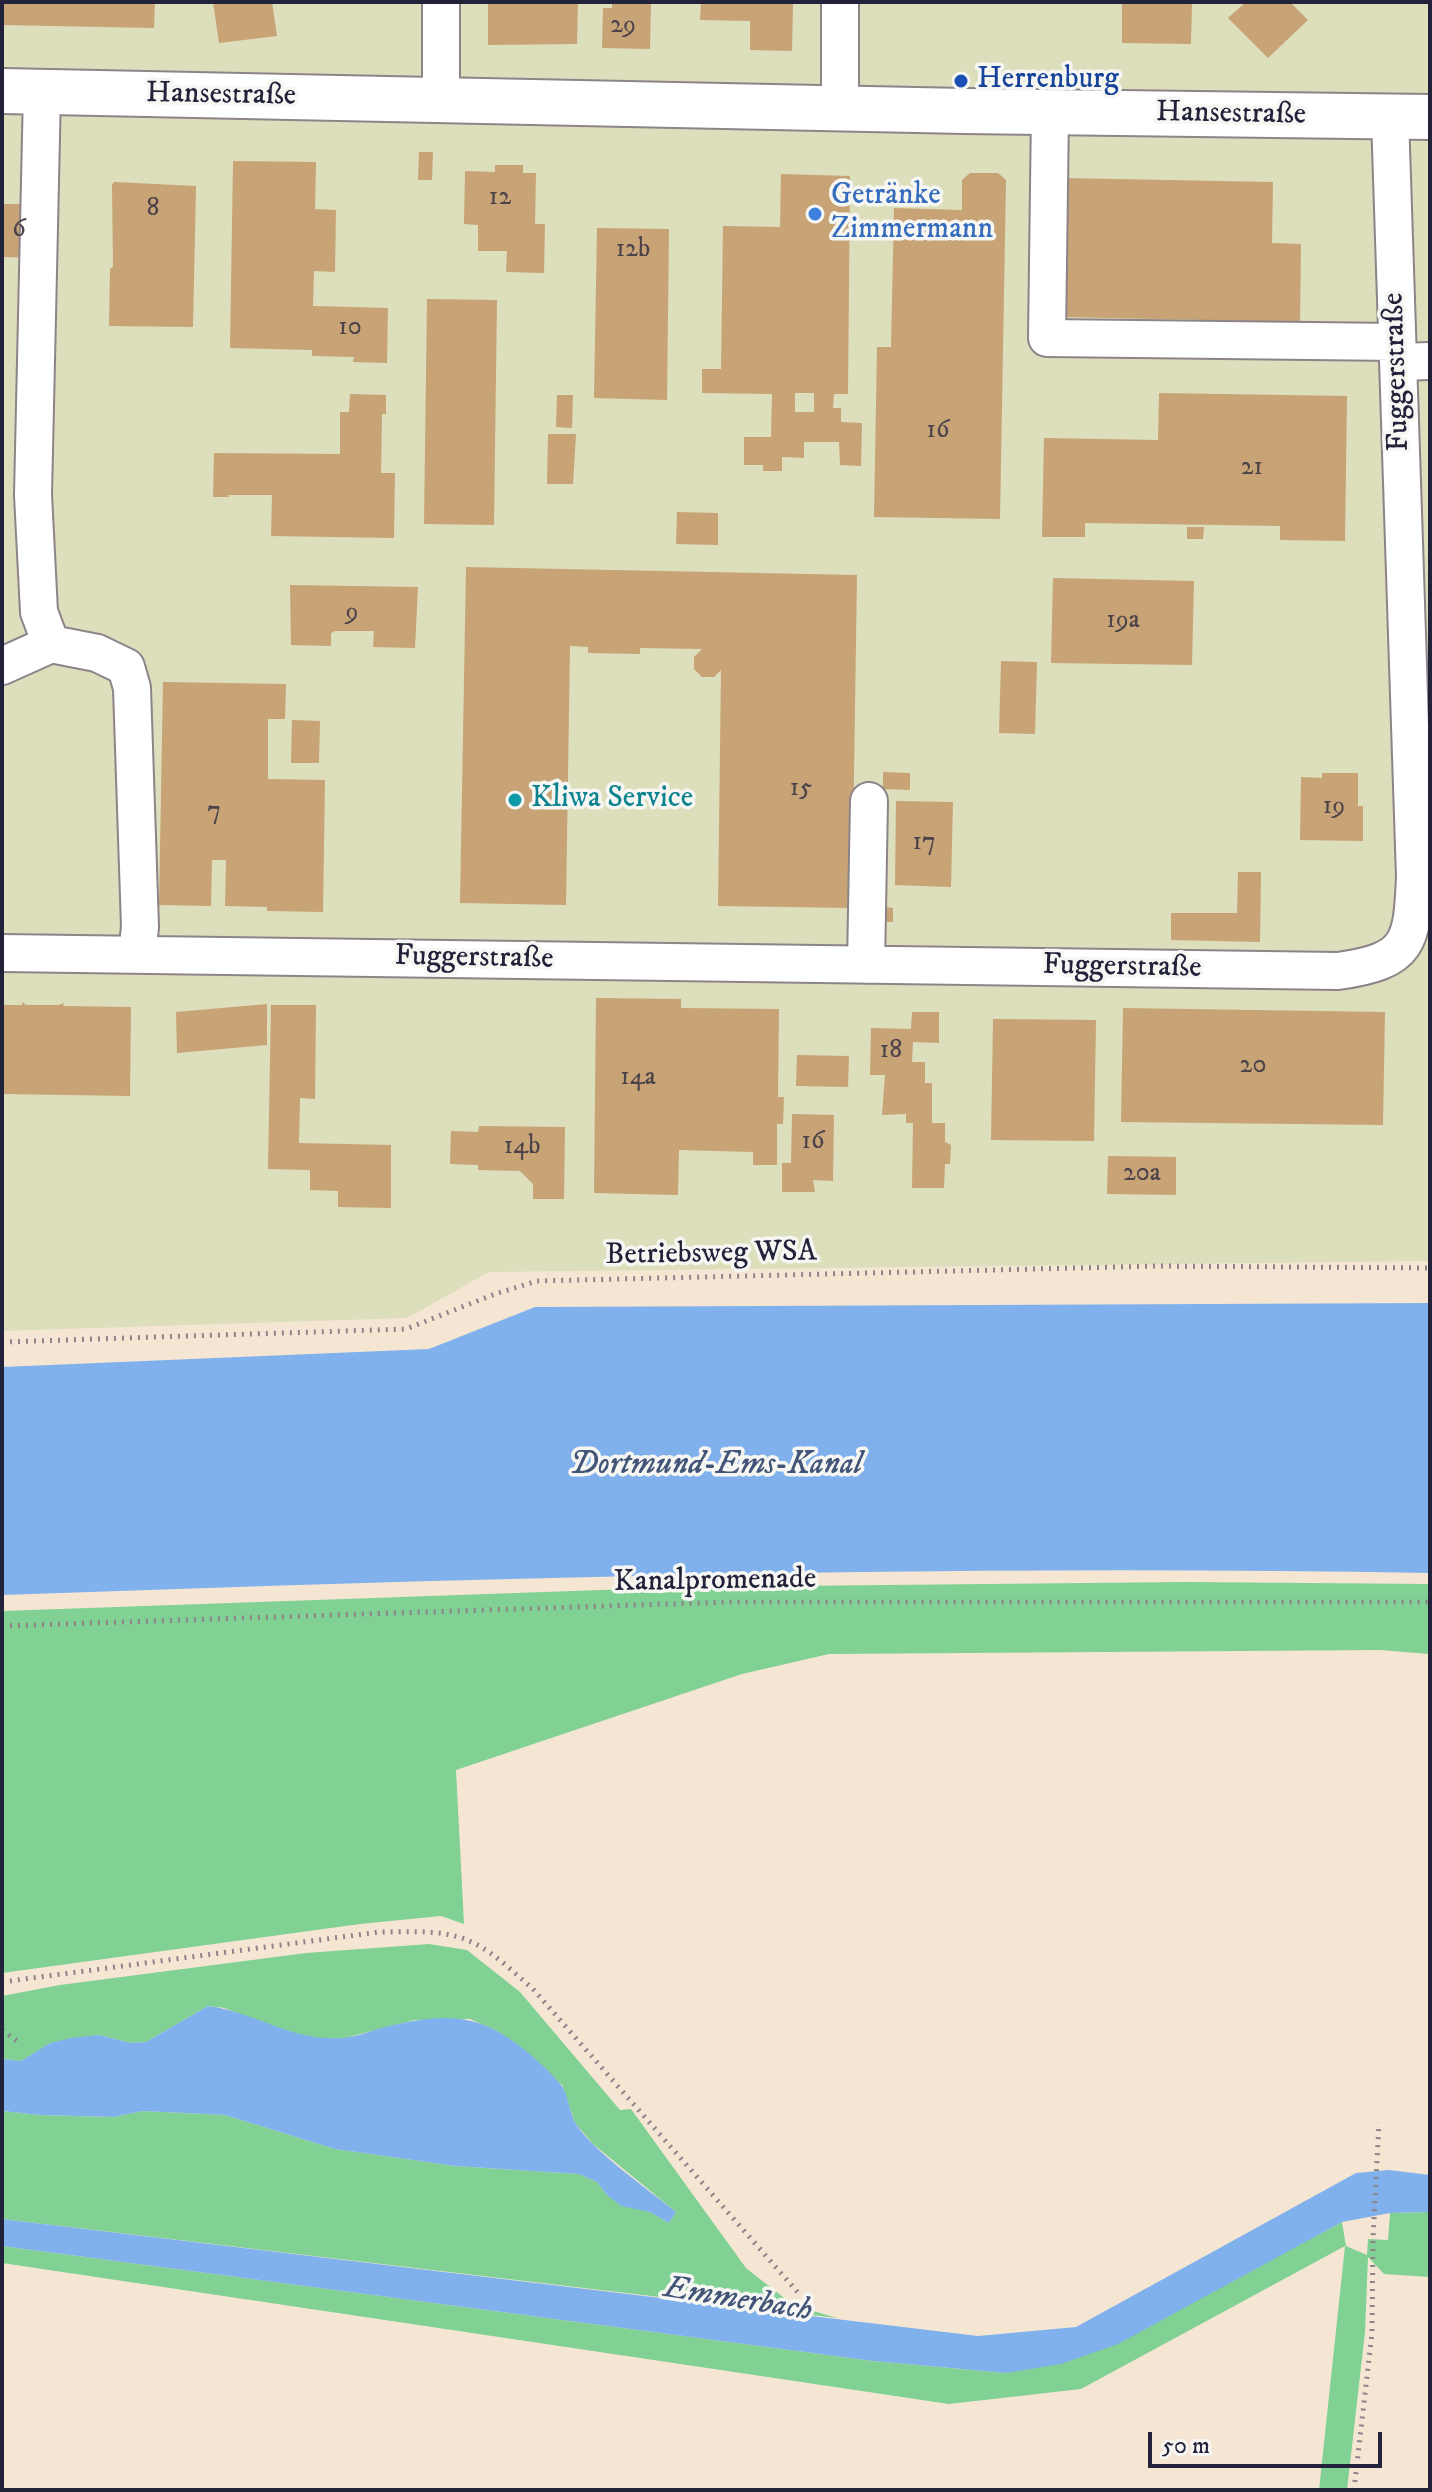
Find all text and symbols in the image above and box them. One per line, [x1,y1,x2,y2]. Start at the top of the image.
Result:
house number: 29 [610,11,636,43]
place label: Herrenburg [977,63,1119,99]
marker: Herrenburg [952,72,970,90]
street label: Hansestraße [146,77,296,115]
street label: Hansestraße [1156,96,1306,134]
place label: Getränke Zimmermann [831,179,993,250]
house number: 12 [489,183,511,215]
house number: 8 [146,194,160,226]
marker: Getränke Zimmermann [806,205,824,223]
house number: 6 [12,215,26,247]
house number: 12b [616,235,650,267]
street label: Fuggerstraße [1377,292,1419,452]
house number: 10 [338,313,362,345]
house number: 16 [927,416,949,448]
house number: 21 [1241,453,1263,485]
house number: 9 [346,598,358,630]
house number: 19a [1106,606,1140,638]
house number: 15 [790,774,812,806]
place label: Kliwa Service [531,782,693,818]
marker: Kliwa Service [506,791,524,809]
house number: 19 [1323,792,1345,824]
house number: 7 [207,797,221,829]
house number: 17 [912,828,936,860]
street label: Fuggerstraße [394,940,554,978]
street label: Fuggerstraße [1042,949,1202,987]
house number: 18 [880,1036,902,1068]
house number: 20 [1240,1051,1266,1083]
house number: 14a [620,1063,656,1095]
house number: 16 [802,1127,824,1159]
house number: 14b [504,1132,540,1164]
house number: 20a [1123,1159,1161,1191]
street label: Betriebsweg WSA [605,1235,817,1275]
water label: Dortmund-Ems-Kanal [570,1447,862,1485]
street label: Kanalpromenade [613,1562,817,1602]
water label: Emmerbach [661,2270,815,2332]
scale bar [1152,2416,1386,2466]
text: 50 m [1162,2431,1210,2461]

